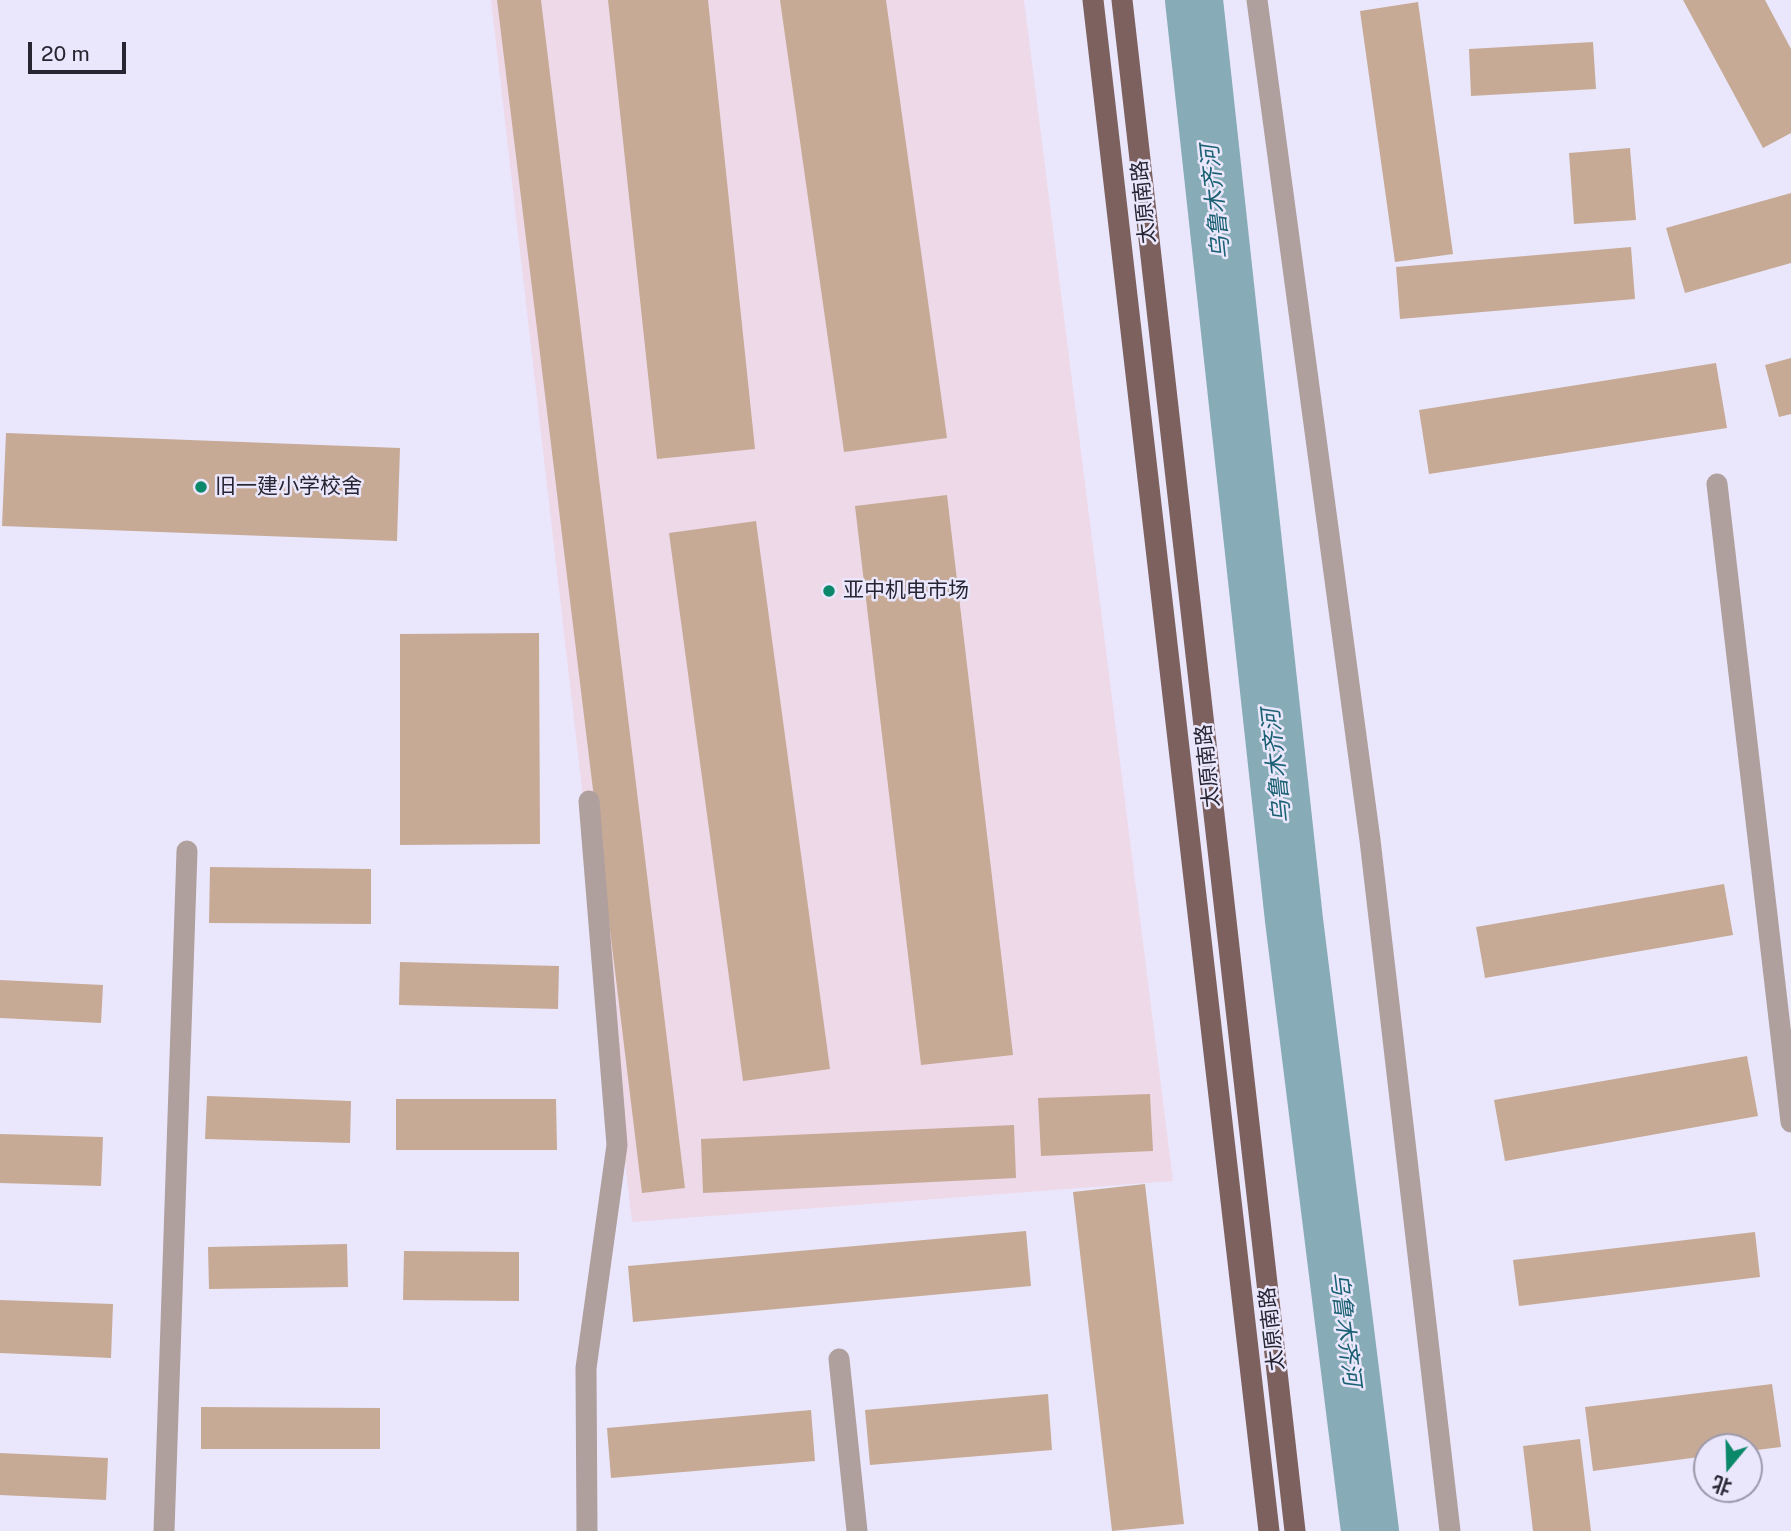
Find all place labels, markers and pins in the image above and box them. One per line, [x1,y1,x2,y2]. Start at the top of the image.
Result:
place label: 旧一建小学校舍 [215,474,362,500]
marker: 旧一建小学校舍 [193,479,209,495]
place label: 亚中机电市场 [843,578,969,604]
marker: 亚中机电市场 [821,583,837,599]

